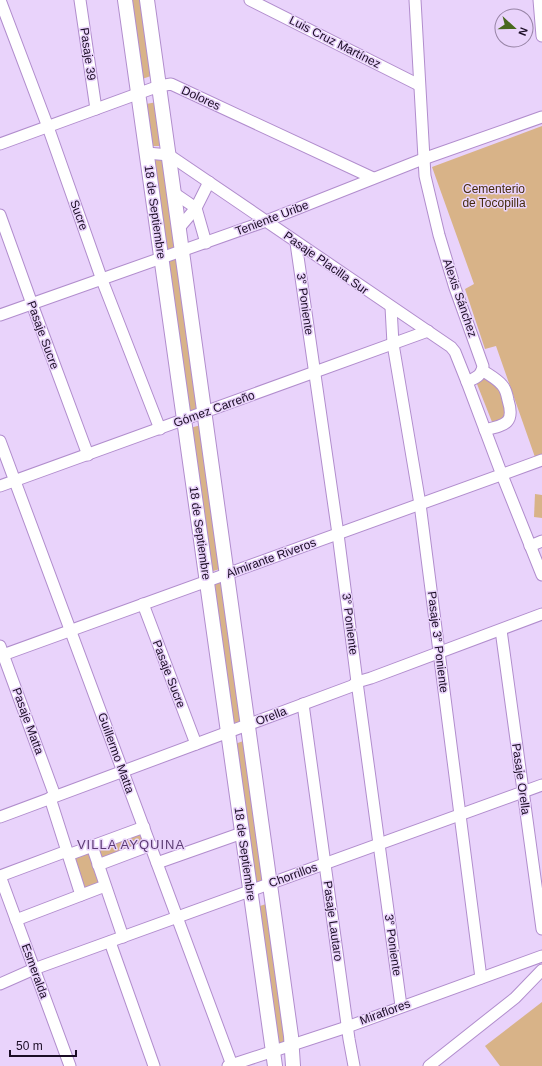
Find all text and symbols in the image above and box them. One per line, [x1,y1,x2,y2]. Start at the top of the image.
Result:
north arrow [494,8,534,48]
street label: Luis Cruz Martínez [287,13,383,71]
text: N [516,26,530,37]
street label: Pasaje 39 [77,27,99,82]
street label: Dolores [179,83,223,113]
street label: 18 de Septiembre [141,164,169,260]
park label: Cementerio de Tocopilla [462,182,526,210]
street label: Teniente Uribe [233,197,311,238]
street label: Sucre [67,198,91,232]
street label: Pasaje Placilla Sur [281,229,371,297]
street label: Alexis Sánchez [440,257,480,339]
street label: 3° Poniente [294,272,316,336]
street label: Pasaje Sucre [24,299,62,371]
street label: Gómez Carreño [171,388,257,430]
street label: 18 de Septiembre [186,485,214,581]
street label: Almirante Riveros [224,535,318,581]
street label: Pasaje 3° Poniente [425,590,451,694]
street label: 3° Poniente [339,592,361,656]
street label: Pasaje Sucre [150,638,188,710]
street label: Pasaje Matta [9,686,47,757]
street label: Orella [254,704,289,728]
street label: Guillermo Matta [95,711,137,795]
street label: Pasaje Orella [509,742,533,816]
street label: 18 de Septiembre [231,806,259,902]
district label: VILLA AYQUINA [77,837,185,852]
street label: Chorrillos [267,860,319,890]
street label: Pasaje Lautaro [320,880,346,962]
street label: 3° Poniente [382,913,404,977]
street label: Esmeralda [19,942,51,1001]
street label: Miraflores [358,996,412,1028]
scale bar [10,1032,76,1058]
text: 50 m [16,1039,43,1053]

